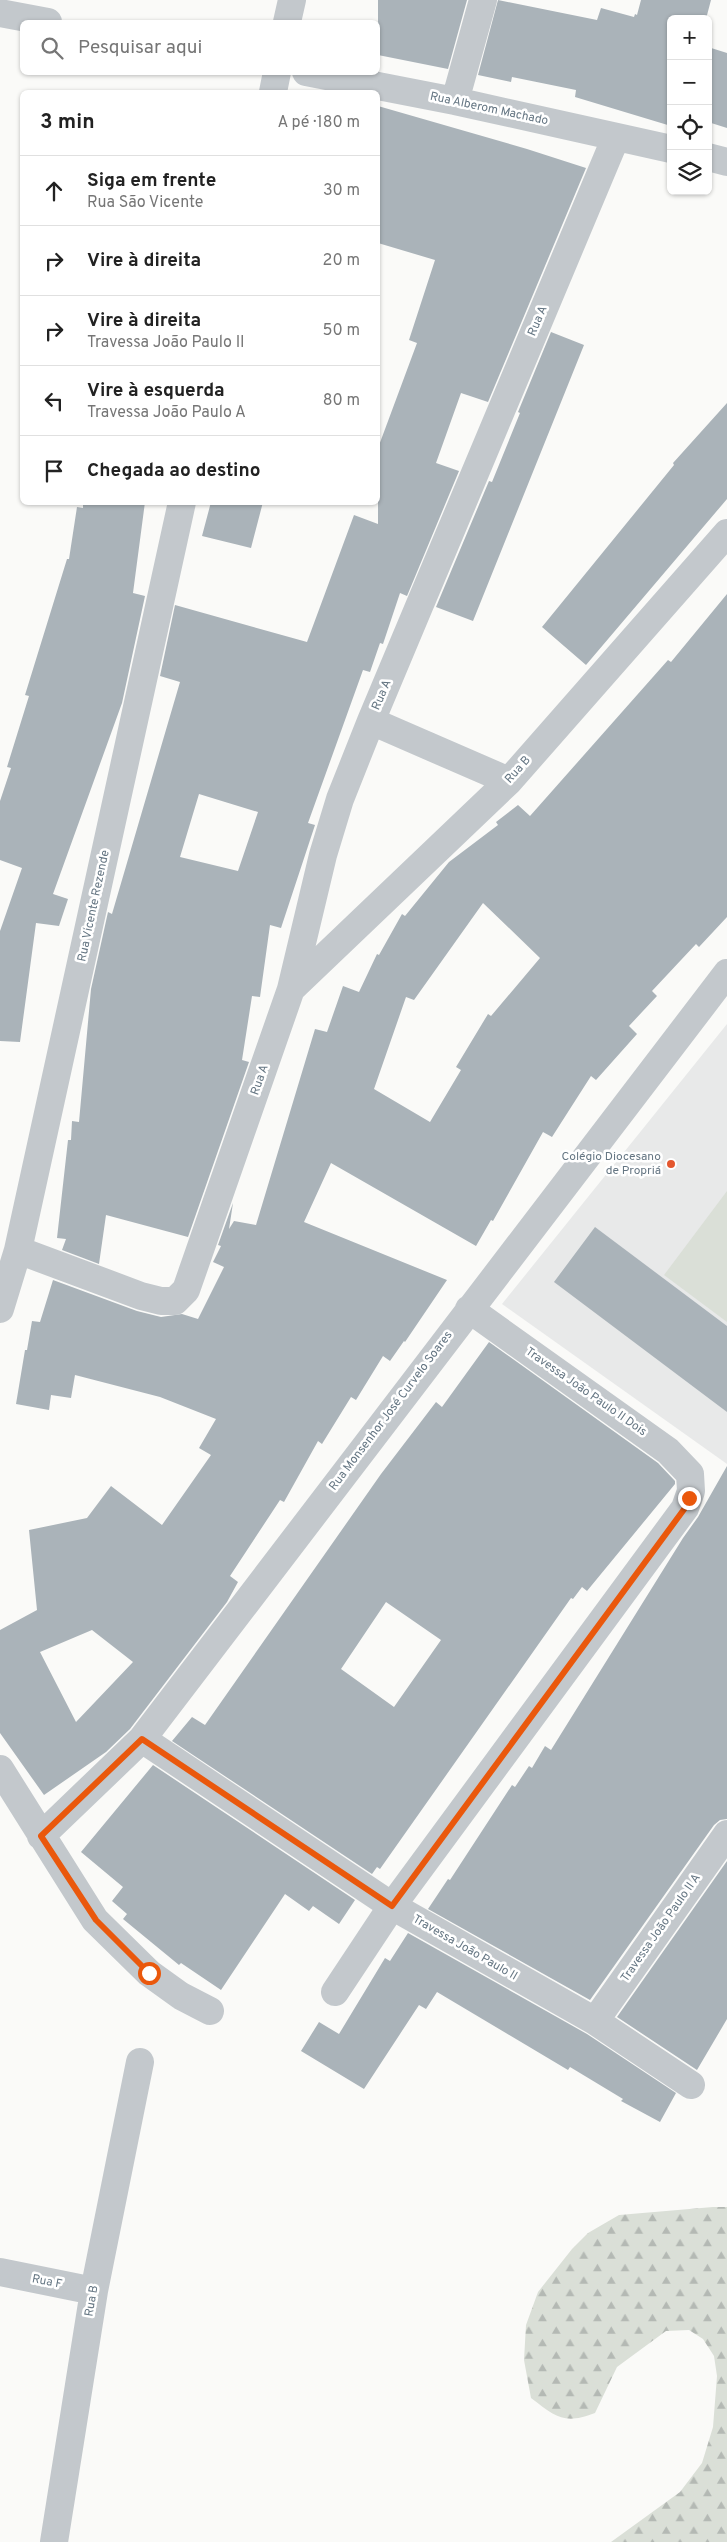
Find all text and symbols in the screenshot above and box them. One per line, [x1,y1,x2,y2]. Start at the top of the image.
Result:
map controls [667,15,712,195]
button: + [667,15,712,60]
search box [20,20,380,75]
icon: search [38,34,66,62]
text: Pesquisar aqui [78,36,202,60]
button: − [667,60,712,105]
street label: Rua Alberom Machado [428,89,550,129]
button: locate [667,105,712,150]
text: 3 min [40,109,95,136]
text: A pé · 180 m [277,113,360,133]
button: layers [667,150,712,195]
text: Siga em frente [87,169,216,193]
icon: ahead [40,177,68,205]
text: 30 m [323,181,360,201]
text: Rua São Vicente [87,193,203,213]
icon: right [40,247,68,275]
text: Vire à direita [87,249,201,273]
text: 20 m [323,251,360,271]
street label: Rua A [524,303,552,339]
text: Vire à direita [87,309,201,333]
icon: right [40,317,68,345]
text: 50 m [323,321,360,341]
text: Travessa João Paulo II [87,333,245,353]
text: Vire à esquerda [87,379,225,403]
icon: left [40,387,68,415]
text: 80 m [323,391,360,411]
text: Travessa João Paulo A [87,403,246,423]
icon: arrive [40,457,68,485]
text: Chegada ao destino [87,459,261,483]
street label: Rua A [368,677,396,713]
street label: Rua B [501,753,535,787]
street label: Rua Vicente Rezende [74,849,114,963]
street label: Rua A [247,1063,273,1097]
place label: Colégio Diocesano de Propriá [561,1149,661,1179]
marker: Colégio Diocesano de Propriá [665,1158,677,1170]
street label: Rua Monsenhor José Curvelo Soares [326,1328,456,1494]
street label: Travessa João Paulo II Dois [522,1344,650,1440]
route end [678,1487,701,1510]
street label: Travessa João Paulo II A [618,1871,704,1985]
street label: Travessa João Paulo II [410,1912,520,1984]
route start [138,1962,161,1985]
street label: Rua F [30,2271,64,2293]
street label: Rua B [81,2284,103,2318]

